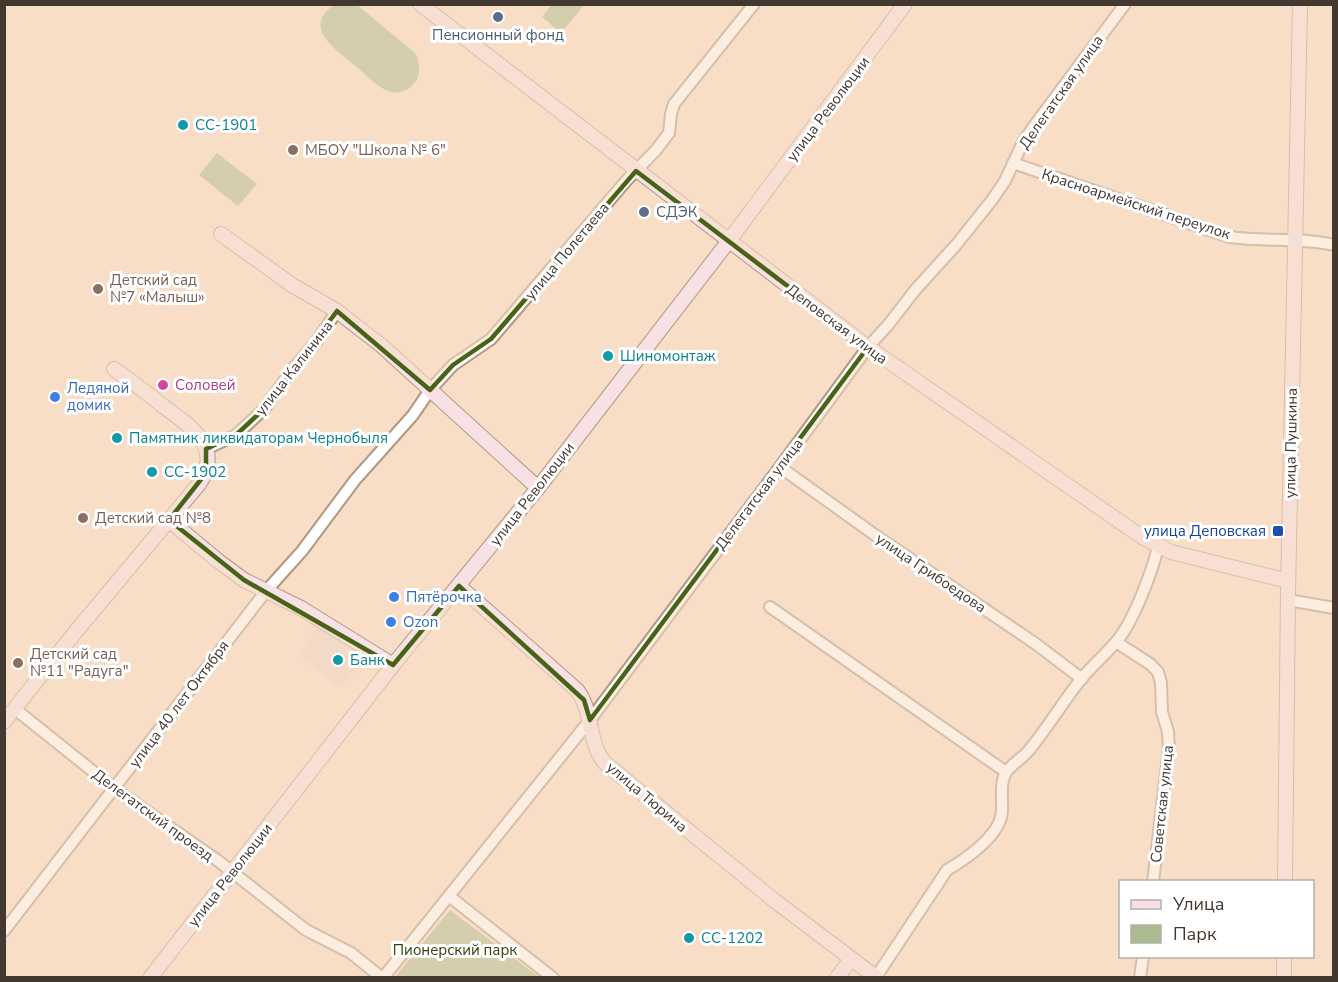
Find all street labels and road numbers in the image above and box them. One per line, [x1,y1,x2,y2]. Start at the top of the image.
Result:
street label: Делегатская улица [1014,31,1108,153]
street label: улица Революции [782,53,874,165]
street label: Красноармейский переулок [1039,164,1233,244]
street label: улица Полетаева [520,198,614,304]
street label: Деповская улица [782,279,892,369]
street label: улица Калинина [251,316,337,420]
street label: улица Пушкина [1280,388,1302,498]
street label: Делегатская улица [710,434,808,554]
street label: улица Революции [485,438,579,550]
street label: улица Грибоедова [872,529,990,617]
street label: улица 40 лет Октября [125,636,233,772]
street label: Советская улица [1146,744,1178,864]
street label: улица Тюрина [602,757,692,837]
street label: Делегатский проезд [89,764,218,866]
street label: улица Революции [183,819,277,931]

